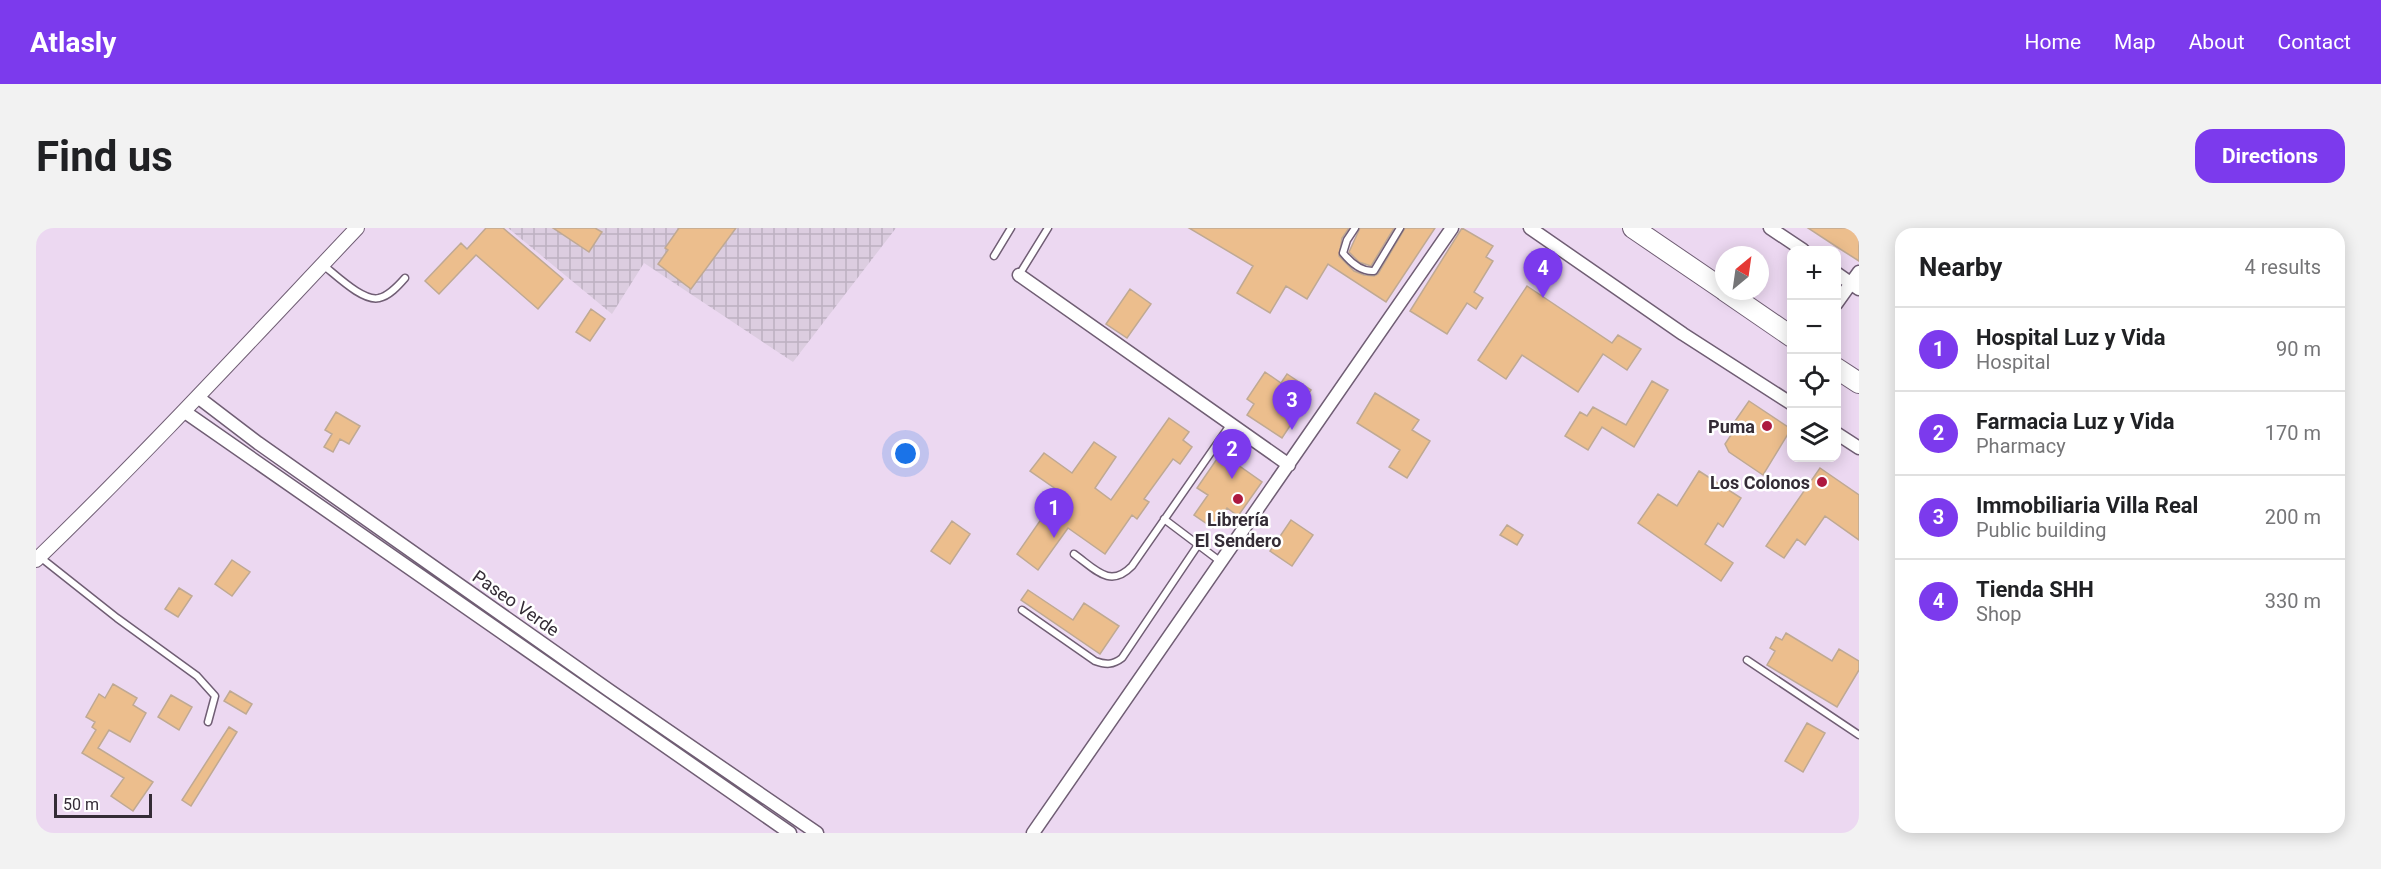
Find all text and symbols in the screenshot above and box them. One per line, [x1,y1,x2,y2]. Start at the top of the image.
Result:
text: Atlasly [30,26,116,59]
text: Home [2025,30,2081,54]
text: Map [2114,30,2156,54]
text: About [2189,30,2245,54]
text: Contact [2278,30,2351,54]
button: Directions [2195,129,2345,183]
text: Find us [36,132,173,181]
north arrow [1715,246,1769,300]
map controls [1787,246,1841,462]
button: + [1787,246,1841,300]
pin: 4 [1524,248,1562,298]
text: Nearby [1919,252,2002,282]
text: 4 results [2245,255,2321,279]
button: − [1787,300,1841,354]
text: Hospital Luz y Vida [1976,325,2166,350]
text: 1 [1933,337,1944,361]
text: 90 m [2276,337,2321,361]
text: Hospital [1976,350,2050,374]
button: locate [1787,354,1841,408]
pin: 3 [1272,380,1312,430]
button: layers [1787,408,1841,462]
text: Farmacia Luz y Vida [1976,409,2174,434]
place label: Puma [1708,416,1755,437]
marker: Puma [1760,419,1774,433]
text: 2 [1933,421,1944,445]
text: 170 m [2265,421,2321,445]
pin: 2 [1212,430,1252,479]
text: Pharmacy [1976,434,2066,458]
your location [891,439,920,468]
place label: Los Colonos [1710,472,1810,493]
marker: Los Colonos [1815,475,1829,489]
pin: 1 [1034,488,1074,538]
marker: Librería El Sendero [1231,492,1245,506]
text: Immobiliaria Villa Real [1976,493,2198,518]
text: 3 [1933,505,1944,529]
text: 200 m [2265,505,2321,529]
place label: Librería El Sendero [1195,509,1281,551]
text: Public building [1976,518,2106,542]
street label: Paseo Verde [469,565,563,641]
text: Tienda SHH [1976,577,2094,602]
text: 4 [1933,589,1944,613]
text: 330 m [2265,589,2321,613]
text: Shop [1976,602,2022,626]
scale bar [54,791,152,818]
text: 50 m [63,795,99,814]

